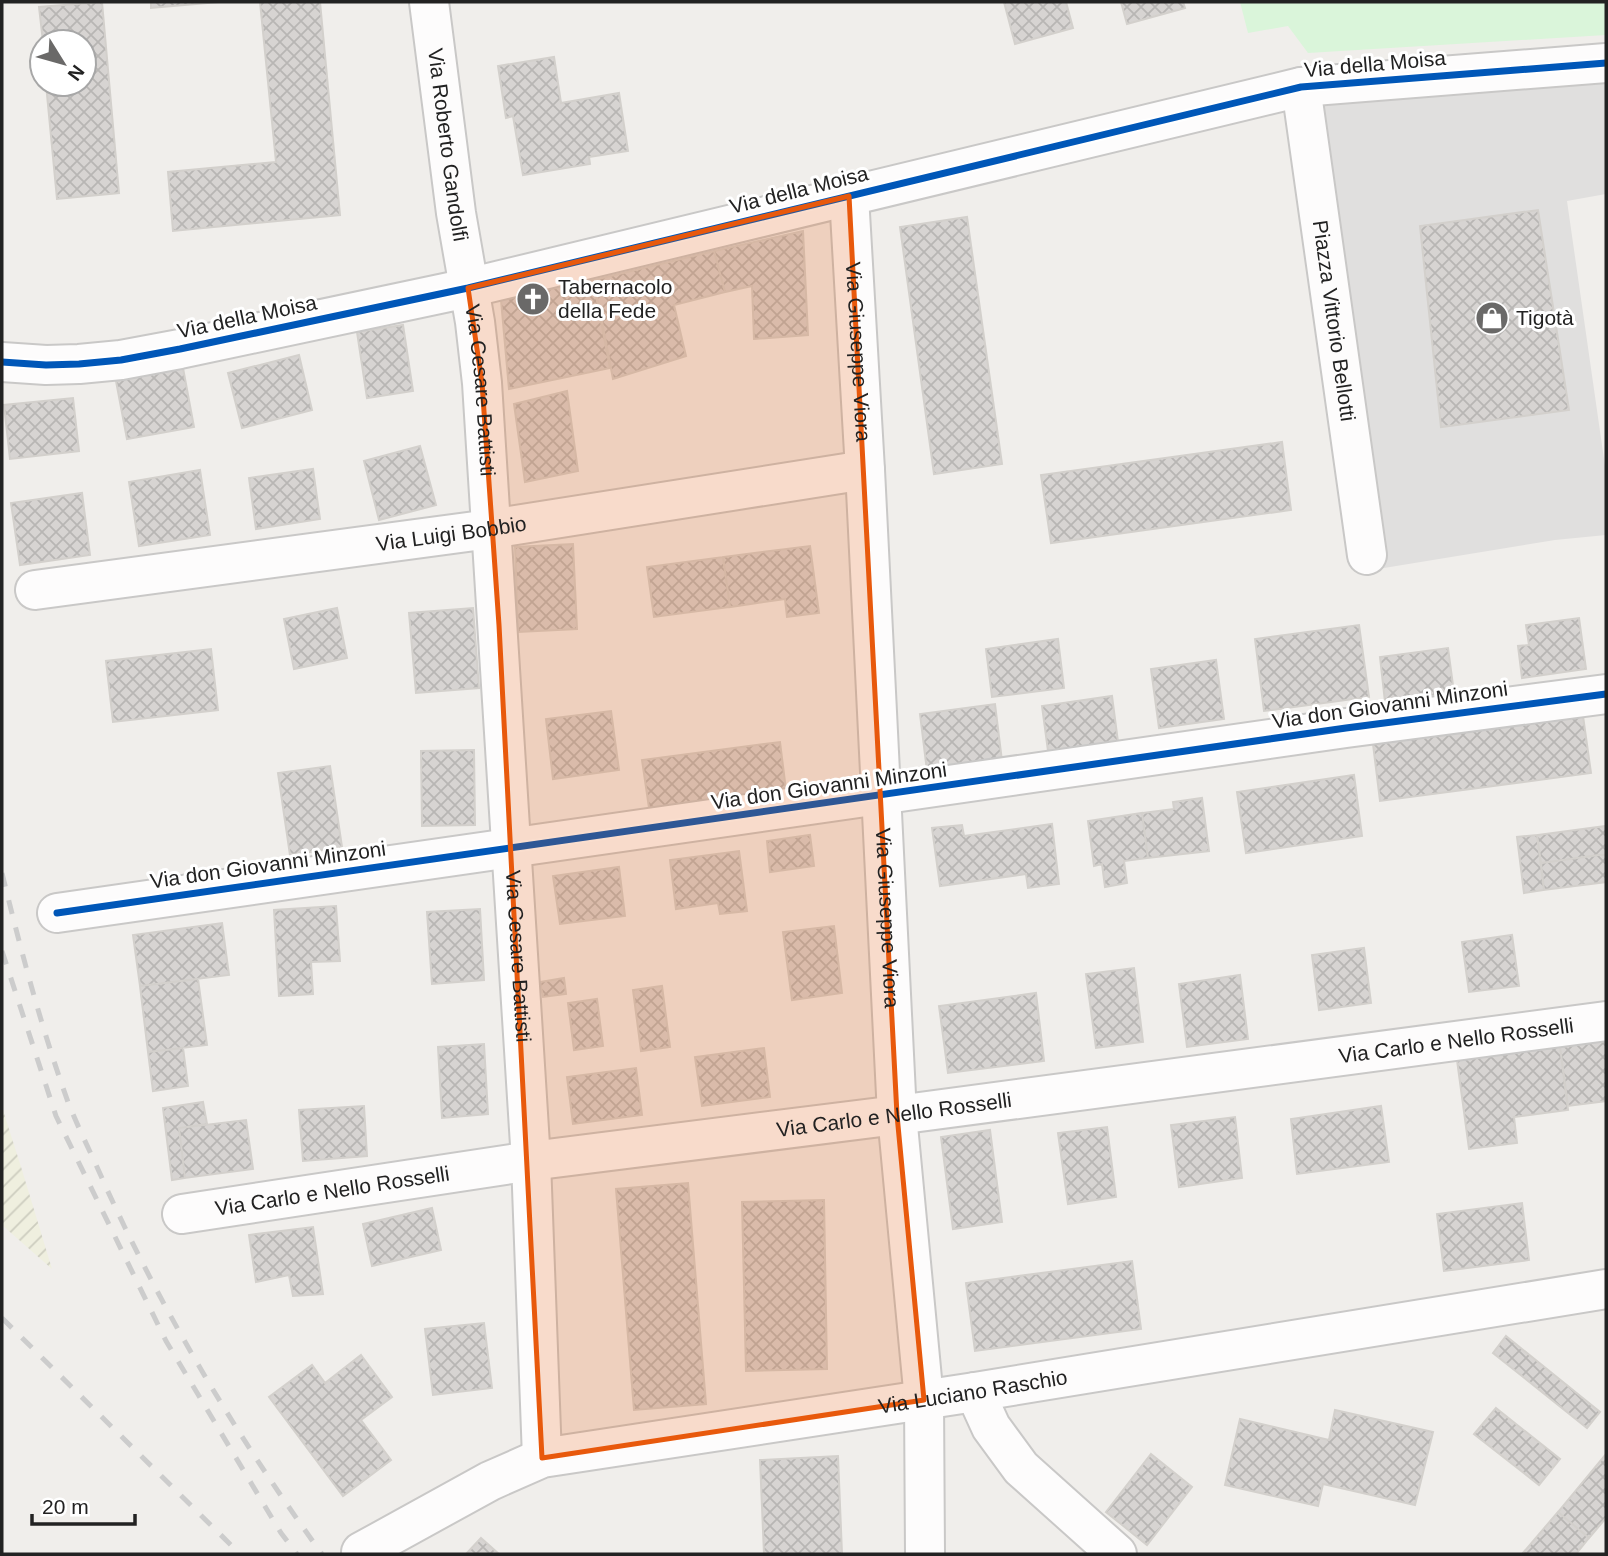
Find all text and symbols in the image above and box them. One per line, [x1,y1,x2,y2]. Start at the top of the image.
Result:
north arrow [28,28,98,98]
street label: Via della Moisa [1303,46,1447,81]
street label: Via Roberto Gandolfi [424,47,473,243]
text: N [64,61,89,85]
street label: Via della Moisa [727,161,871,218]
street label: Piazza Vittorio Bellotti [1309,219,1360,423]
street label: Via Giuseppe Viora [842,261,875,443]
place label: Tabernacolo della Fede [558,275,672,322]
church icon: Tabernacolo della Fede [514,280,552,318]
street label: Via della Moisa [175,290,319,343]
shop icon: Tigotà [1473,299,1511,337]
street label: Via Cesare Battisti [461,303,500,477]
place label: Tigotà [1516,306,1574,329]
street label: Via Luigi Bobbio [375,511,528,555]
street label: Via don Giovanni Minzoni [1271,677,1509,732]
street label: Via don Giovanni Minzoni [710,758,948,813]
street label: Via Giuseppe Viora [872,827,904,1009]
street label: Via don Giovanni Minzoni [149,837,387,892]
street label: Via Cesare Battisti [502,869,535,1043]
street label: Via Carlo e Nello Rosselli [1337,1013,1575,1067]
street label: Via Carlo e Nello Rosselli [775,1088,1013,1141]
street label: Via Carlo e Nello Rosselli [213,1162,451,1220]
street label: Via Luciano Raschio [877,1365,1069,1418]
scale bar [32,1482,135,1526]
text: 20 m [42,1495,89,1518]

